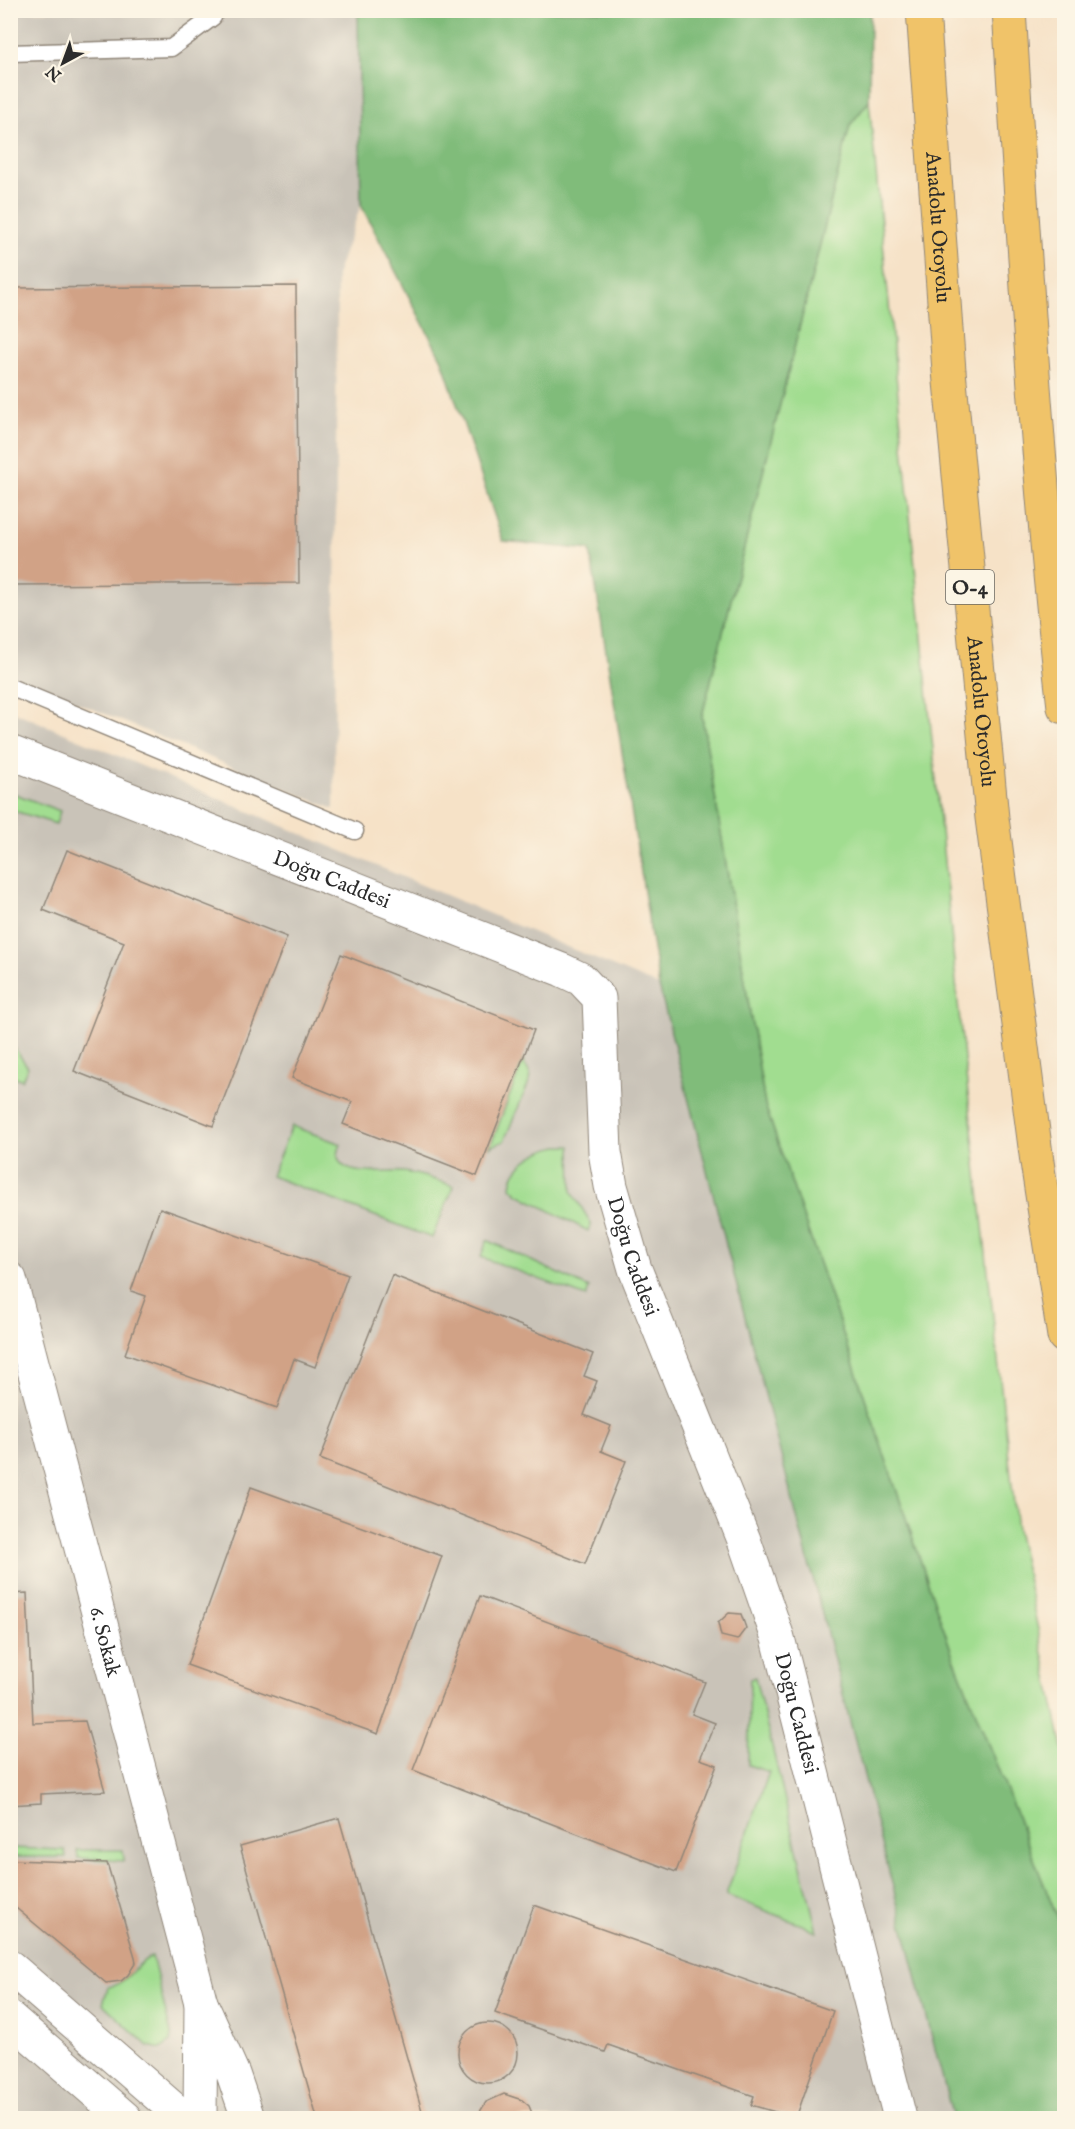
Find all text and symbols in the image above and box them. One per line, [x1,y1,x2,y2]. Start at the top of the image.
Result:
north arrow [33,33,93,93]
text: N [43,61,67,86]
street label: Anadolu Otoyolu [918,150,956,304]
road number: O-4 [946,570,994,604]
street label: Anadolu Otoyolu [959,634,1001,788]
street label: Doğu Caddesi [269,845,394,916]
street label: Doğu Caddesi [600,1194,665,1320]
street label: 6. Sokak [82,1604,127,1681]
street label: Doğu Caddesi [767,1650,824,1777]

